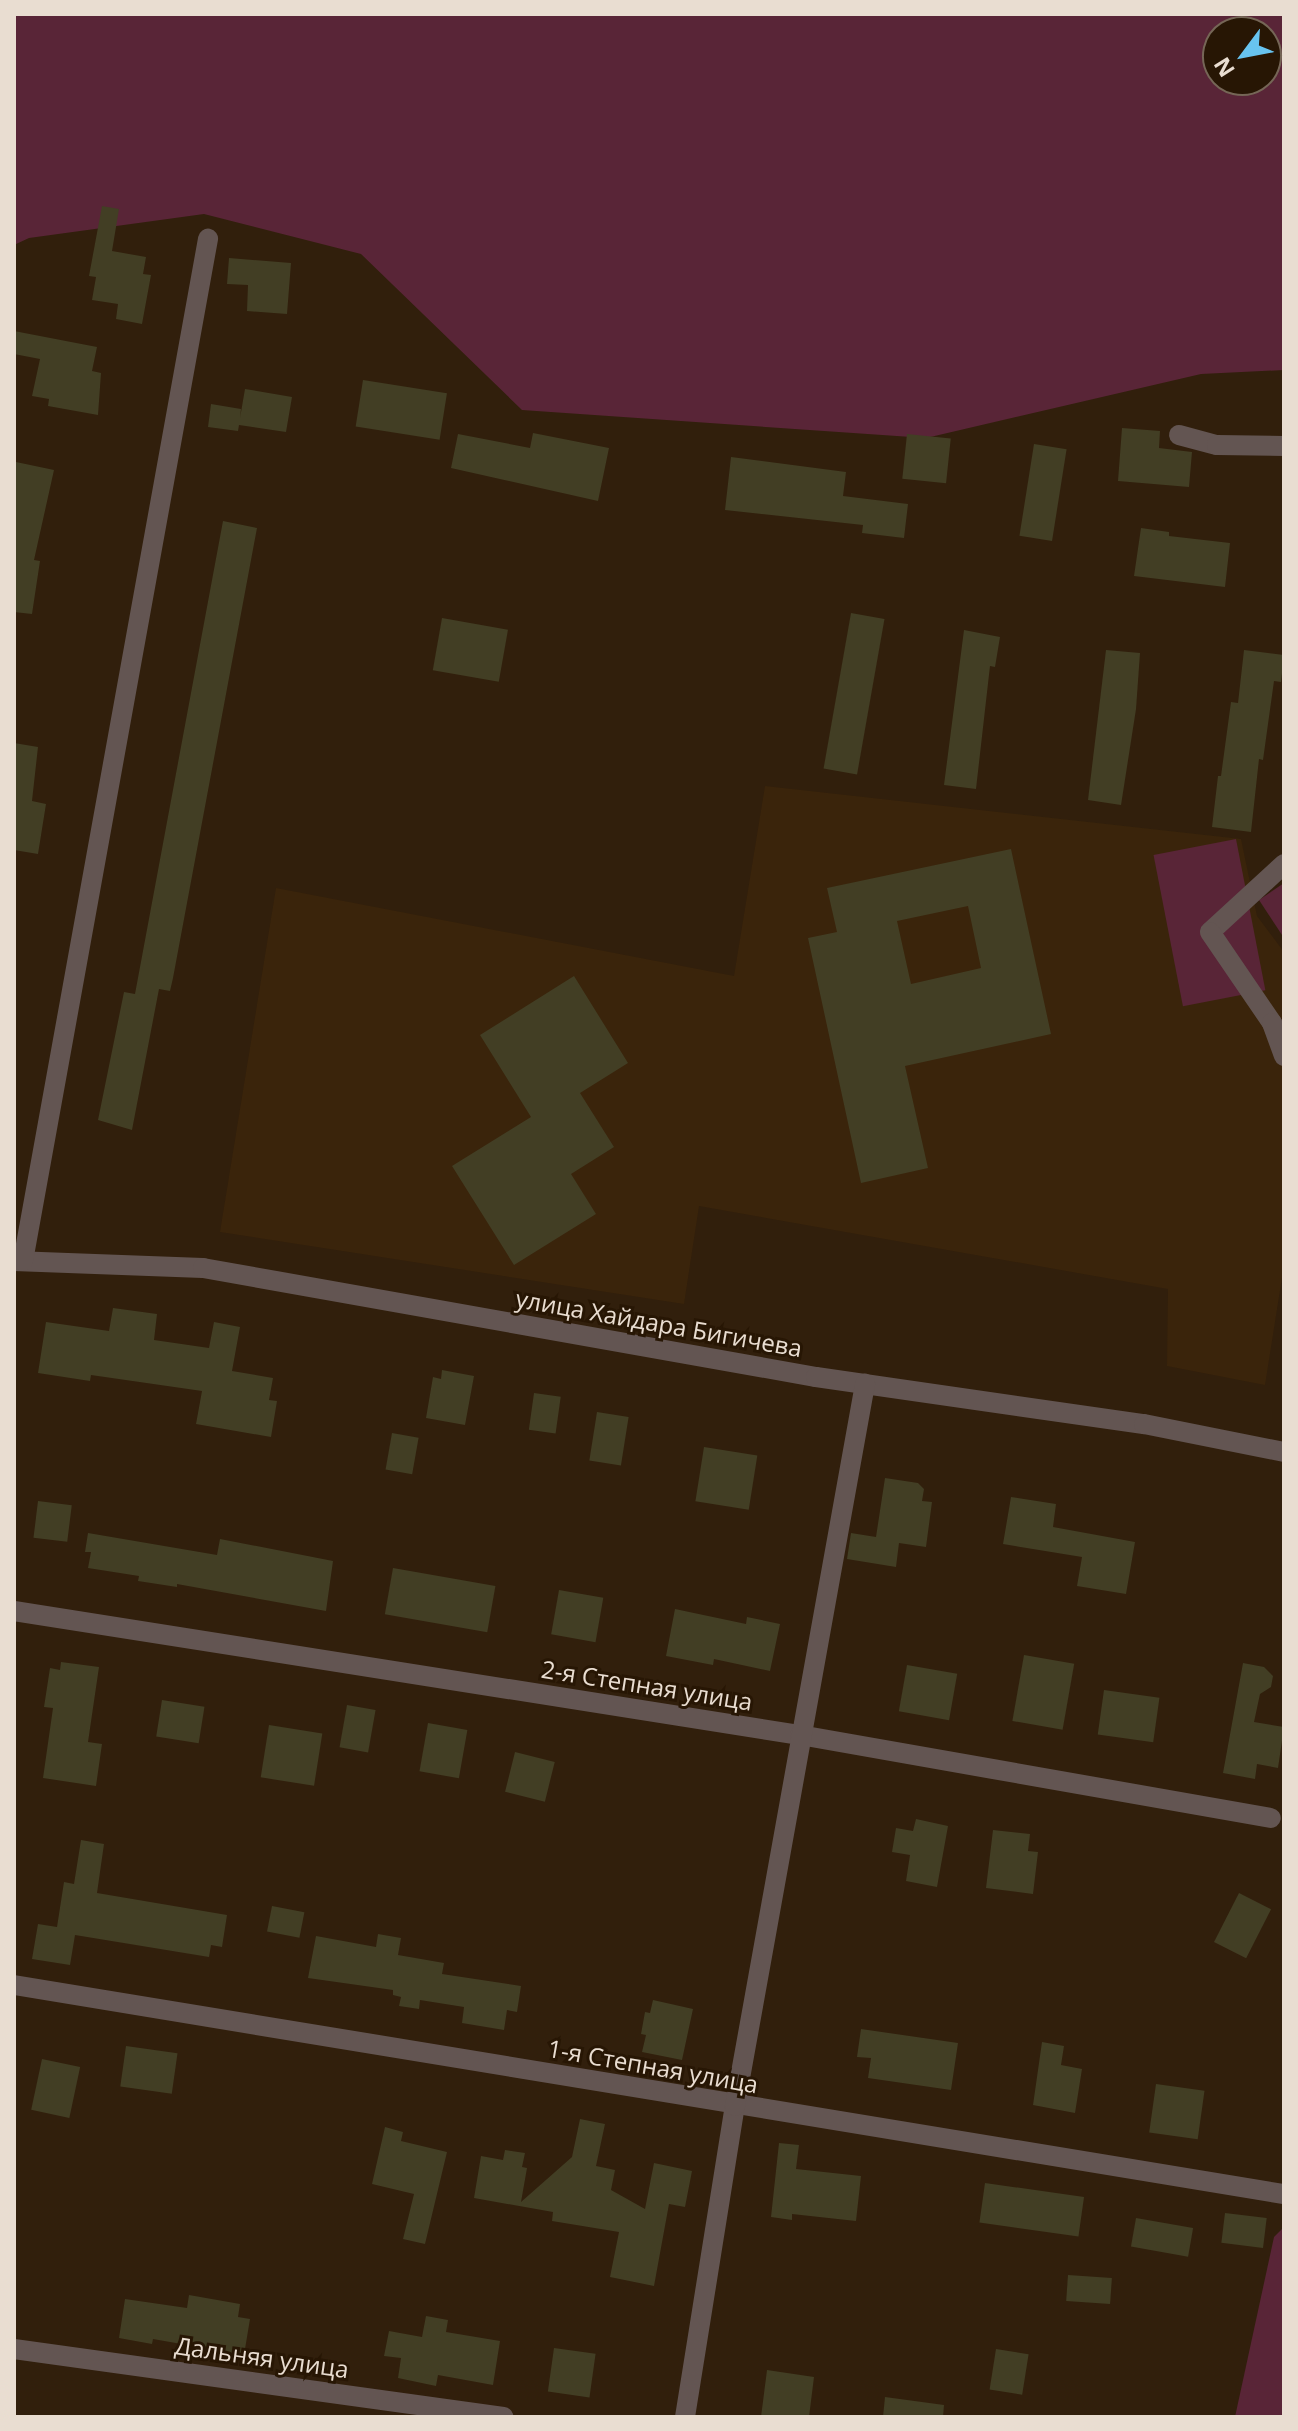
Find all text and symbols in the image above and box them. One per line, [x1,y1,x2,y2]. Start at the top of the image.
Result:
north arrow [1202,16,1282,96]
text: N [1206,52,1241,83]
street label: улица Хайдара Бигичева [514,1284,804,1362]
street label: 2-я Степная улица [539,1654,755,1716]
street label: 1-я Степная улица [546,2033,760,2099]
street label: Дальняя улица [173,2331,351,2383]

